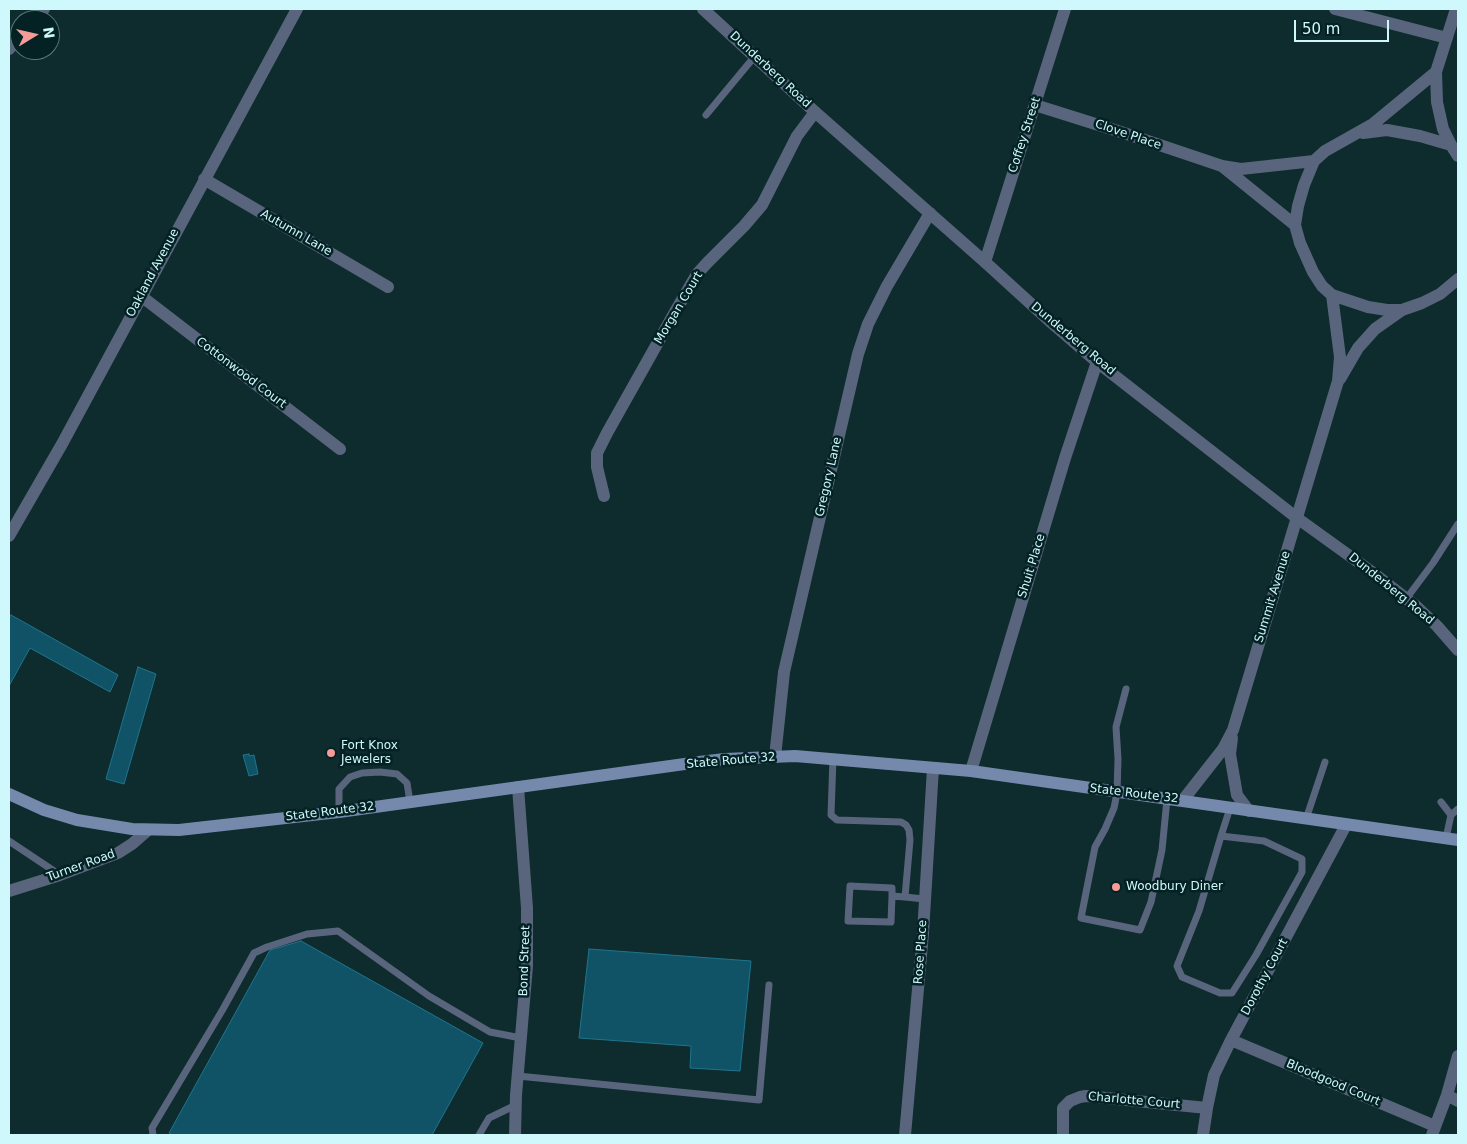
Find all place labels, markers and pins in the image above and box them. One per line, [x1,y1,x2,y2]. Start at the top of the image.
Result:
place label: Fort Knox Jewelers [341,739,398,767]
marker: Fort Knox Jewelers [325,747,337,759]
place label: Woodbury Diner [1126,880,1223,894]
marker: Woodbury Diner [1110,881,1122,893]

